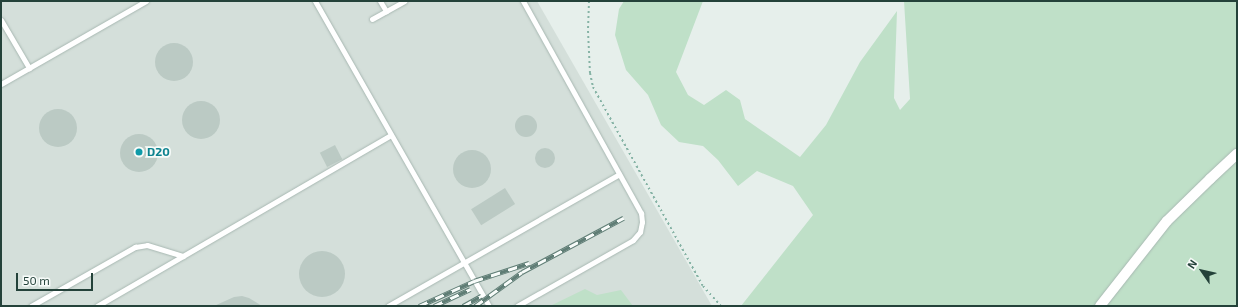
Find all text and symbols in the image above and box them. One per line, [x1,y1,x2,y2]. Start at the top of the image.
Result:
place label: D20 [147,145,170,159]
marker: D20 [134,147,144,157]
north arrow [1182,251,1222,291]
text: N [1184,257,1199,271]
scale bar [18,265,95,291]
text: 50 m [23,273,50,287]

